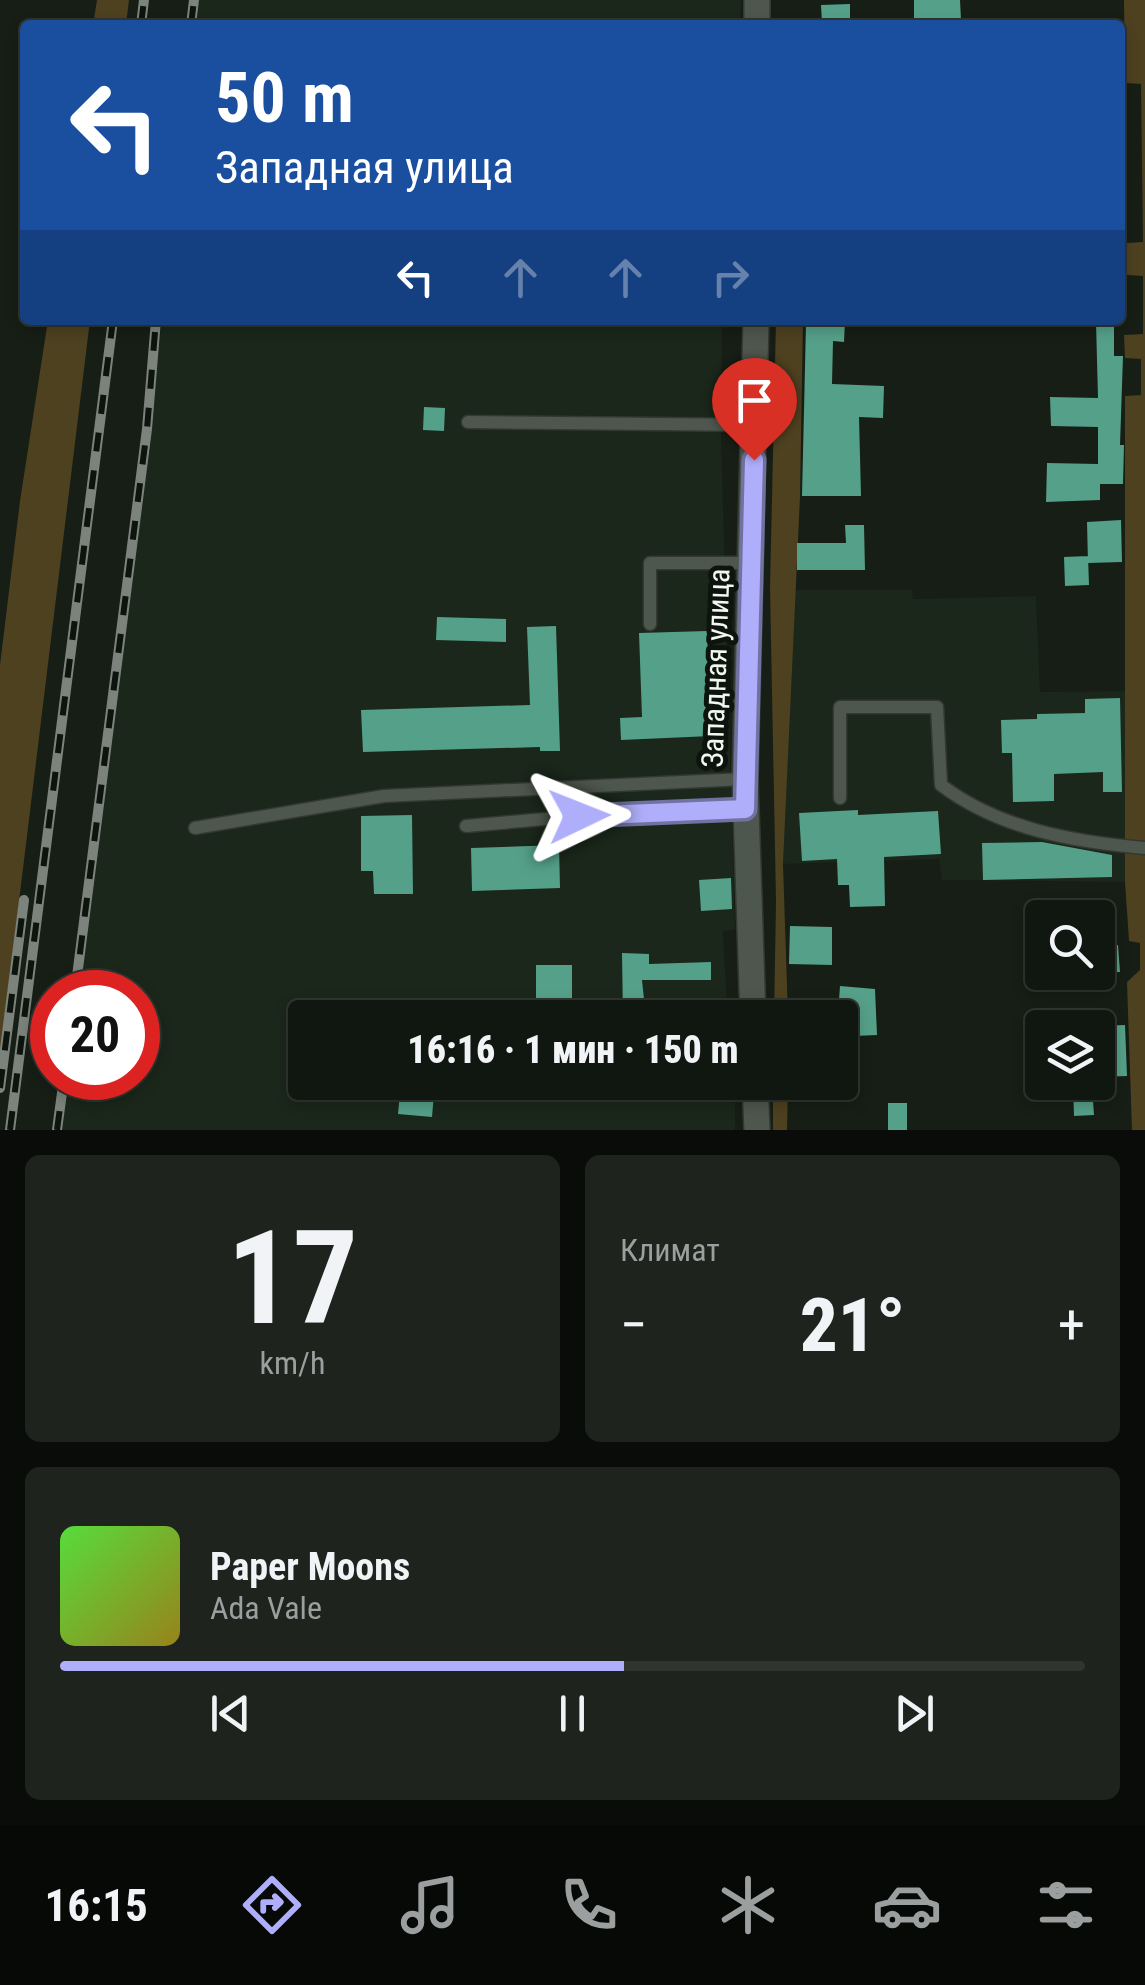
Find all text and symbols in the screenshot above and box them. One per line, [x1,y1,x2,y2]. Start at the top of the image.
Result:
text: 50 m [215,57,354,139]
icon: left [50,60,180,190]
text: Западная улица [215,141,514,194]
icon: left [388,250,443,305]
icon: ahead [493,250,548,305]
icon: ahead [598,250,653,305]
icon: right [703,250,758,305]
pin [712,358,797,461]
icon: arrive [727,373,782,428]
street label: Западная улица [695,568,736,768]
position arrow [527,764,631,868]
map controls [1025,900,1115,1100]
button: search [1025,900,1115,990]
speed limit sign: 20 [30,970,160,1100]
button: layers [1025,1010,1115,1100]
text: 16:16 · 1 мин · 150 m [407,1028,739,1072]
text: 17 [227,1202,358,1355]
text: Климат [620,1231,720,1269]
text: 21° [800,1281,905,1369]
text: − [620,1293,648,1357]
text: + [1058,1293,1085,1357]
text: km/h [260,1344,325,1382]
text: Paper Moons [210,1545,410,1589]
text: Ada Vale [210,1589,322,1627]
icon: previous [203,1686,258,1741]
icon: pause [545,1686,600,1741]
icon: next [887,1686,942,1741]
icon: directions [237,1870,307,1940]
icon: music [395,1870,465,1940]
icon: phone [554,1870,624,1940]
icon: climate [713,1870,783,1940]
icon: car [872,1870,942,1940]
icon: filters [1031,1870,1101,1940]
text: 16:15 [44,1879,148,1932]

